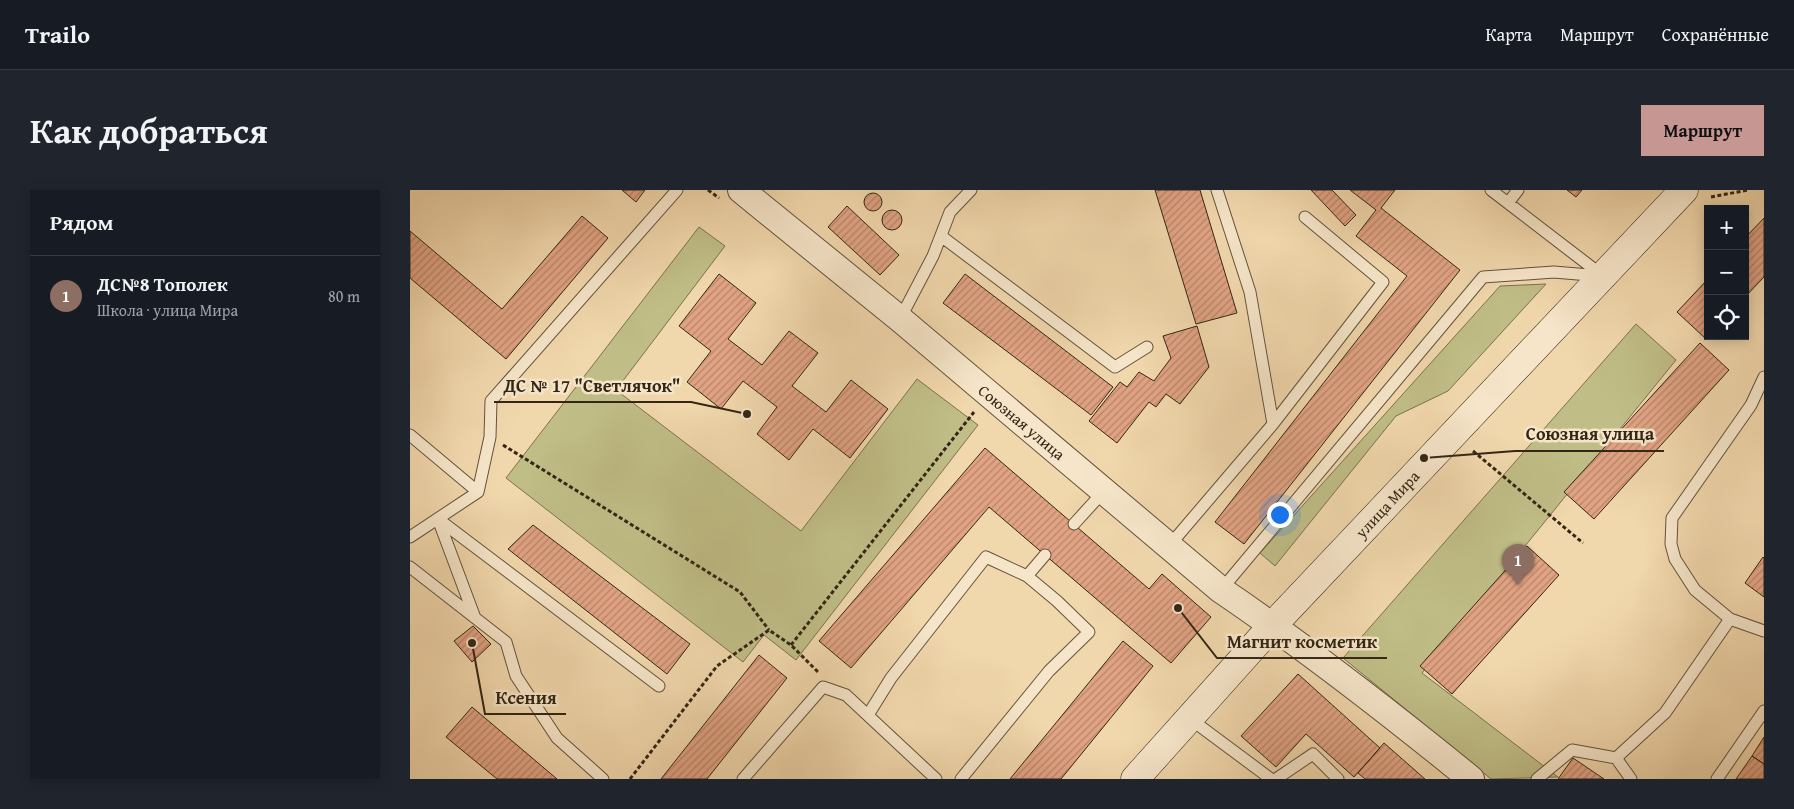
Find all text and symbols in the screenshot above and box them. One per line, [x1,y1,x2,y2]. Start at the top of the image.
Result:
text: Trailo [25,17,90,52]
text: Карта [1486,21,1532,48]
text: Маршрут [1560,21,1634,48]
text: Сохранённые [1662,21,1769,48]
text: Как добраться [30,105,268,156]
button: Маршрут [1641,105,1764,156]
map controls [1704,205,1749,340]
button: + [1704,205,1749,250]
text: Рядом [50,207,113,238]
button: − [1704,250,1749,295]
text: ДС№8 Тополек [97,270,228,298]
text: 1 [62,284,70,308]
text: 80 m [328,284,360,308]
button: locate [1704,295,1749,340]
text: Школа · улица Мира [97,298,238,322]
callout: ДС № 17 "Светлячок" [494,369,691,402]
text: ДС № 17 "Светлячок" [502,372,681,399]
street label: Союзная улица [973,378,1071,466]
callout: Союзная улица [1515,418,1664,451]
text: Союзная улица [1526,420,1655,447]
street label: улица Мира [1349,464,1425,544]
your location [1267,502,1293,528]
pin: 1 [1502,544,1534,585]
callout: Магнит косметик [1217,625,1387,658]
text: Магнит косметик [1227,628,1378,655]
callout: Ксения [485,681,566,714]
text: Ксения [495,684,557,711]

